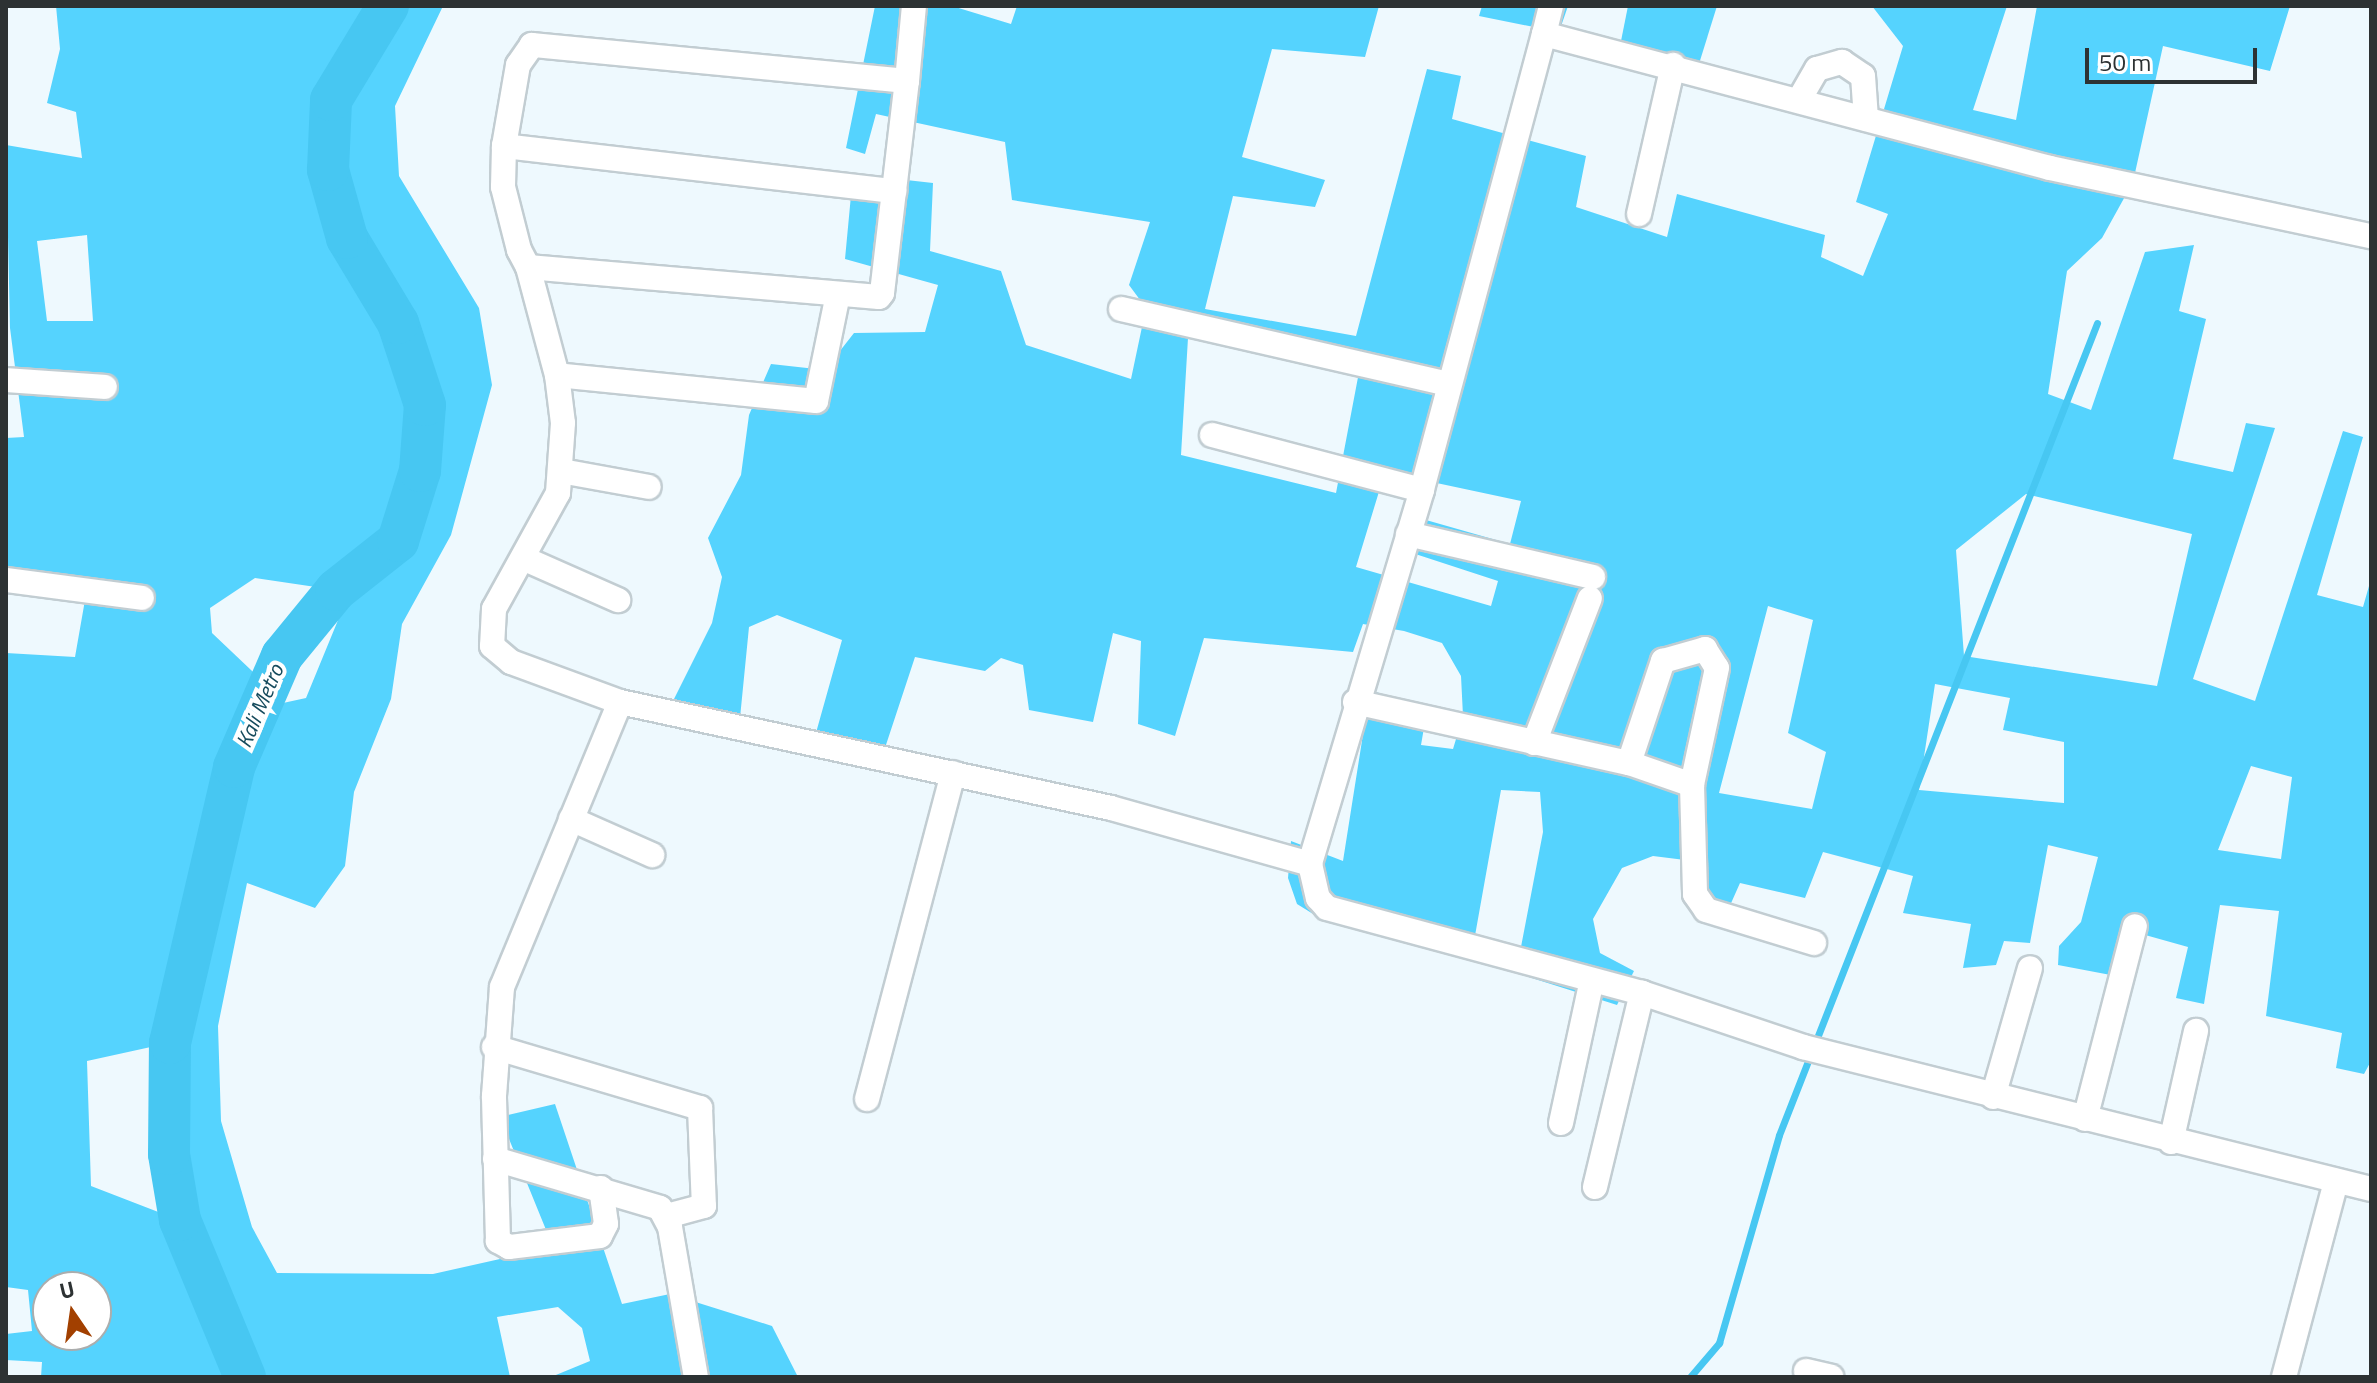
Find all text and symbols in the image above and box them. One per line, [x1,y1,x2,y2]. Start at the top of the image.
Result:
scale bar [2089,32,2261,82]
text: 50 m [2099,44,2151,80]
water label: Kali Metro [231,660,289,752]
north arrow [32,1271,112,1351]
text: U [56,1271,78,1308]

